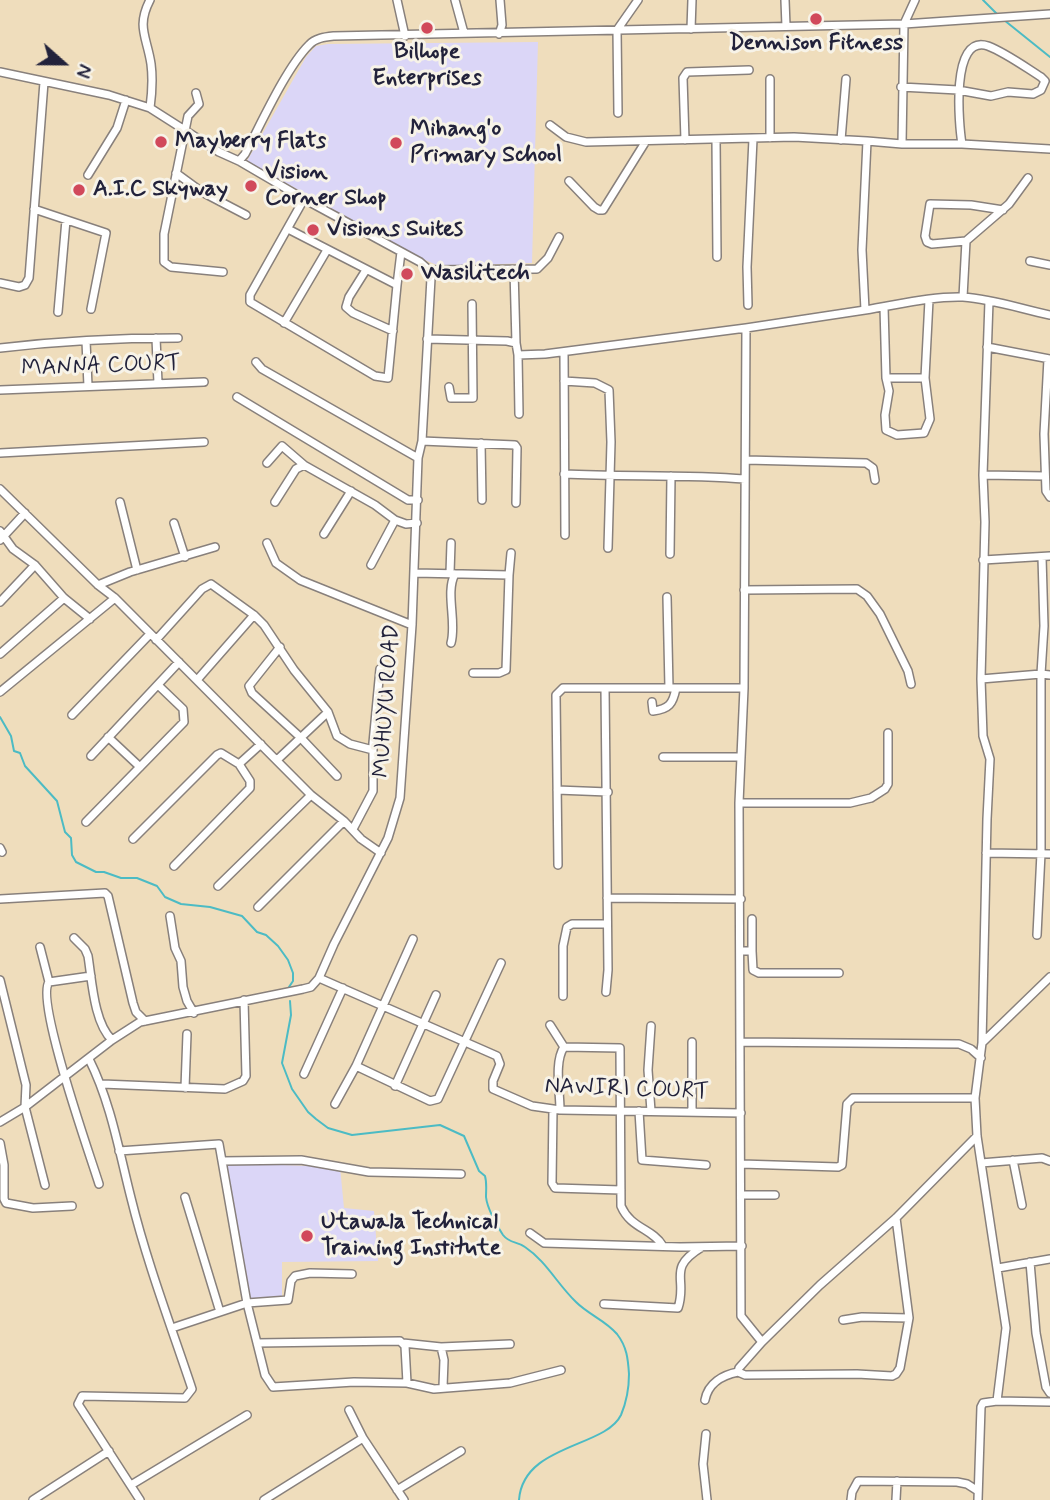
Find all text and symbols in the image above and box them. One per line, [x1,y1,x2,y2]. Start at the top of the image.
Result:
marker: Dennison Fitness [808,11,824,27]
marker: Bilhope Enterprises [419,20,435,36]
north arrow [28,28,98,98]
place label: Dennison Fitness [729,30,903,58]
place label: Bilhope Enterprises [372,39,482,93]
text: N [69,60,97,81]
place label: Mihang'o Primary School [410,116,562,170]
place label: Mayberry Flats [175,128,326,156]
marker: Mayberry Flats [153,134,169,150]
marker: Mihang'o Primary School [388,135,404,151]
place label: Vision Corner Shop [265,159,387,213]
place label: A.I.C Skyway [93,176,228,204]
marker: Vision Corner Shop [243,178,259,194]
marker: A.I.C Skyway [71,182,87,198]
place label: Visions Suites [327,216,463,244]
marker: Visions Suites [305,222,321,238]
place label: Wasilitech [421,260,530,288]
marker: Wasilitech [399,266,415,282]
street label: MANNA COURT [21,350,181,384]
street label: MUHUYU ROAD [369,623,407,779]
street label: NAWIRI COURT [544,1073,710,1107]
place label: Utawala Technical Training Institute [321,1209,501,1263]
marker: Utawala Technical Training Institute [299,1228,315,1244]

